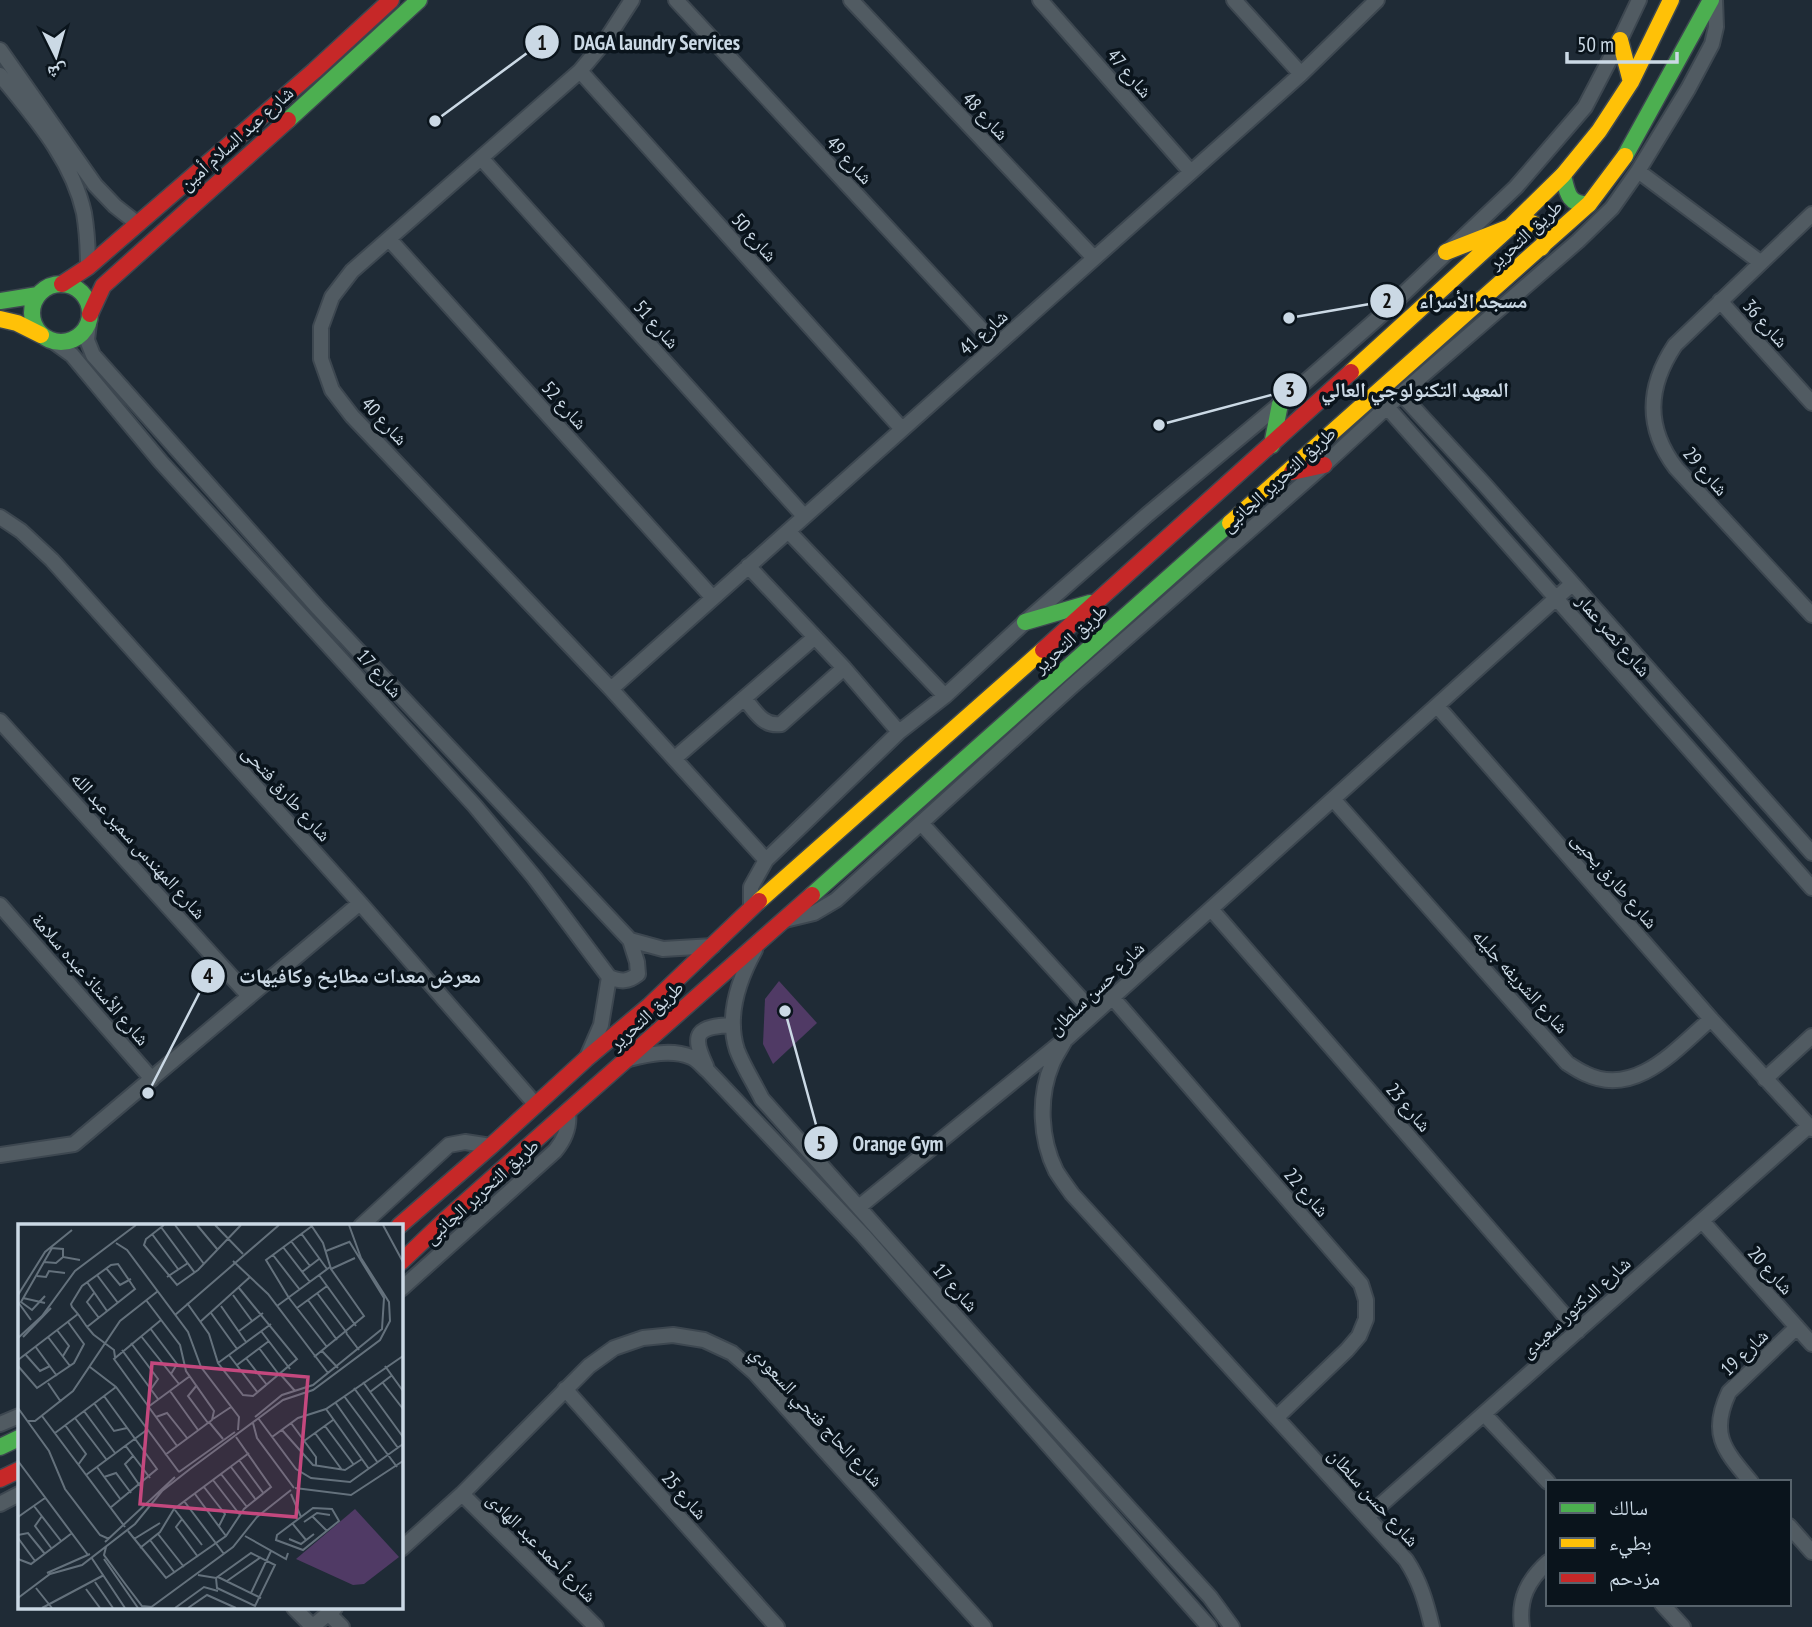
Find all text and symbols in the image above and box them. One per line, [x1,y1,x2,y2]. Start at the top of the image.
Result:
north arrow [21,21,91,91]
callout: DAGA laundry Services [524,21,755,63]
scale bar [1567,21,1677,65]
text: 1 [537,29,547,56]
text: DAGA laundry Services [574,29,740,56]
text: 50 m [1577,31,1614,58]
street label: شارع 47 [1102,44,1158,102]
text: ش [46,60,69,86]
street label: شارع عبد السلام أمين [174,80,299,197]
street label: شارع 48 [958,87,1014,145]
street label: شارع 49 [822,131,878,189]
street label: طريق التحرير [1482,194,1568,275]
street label: شارع 50 [727,208,783,266]
callout: مسجد الأسراء [1370,280,1542,322]
text: 2 [1382,287,1392,314]
text: مسجد الأسراء [1419,287,1527,314]
street label: شارع 36 [1738,294,1794,352]
street label: شارع 51 [629,295,685,353]
street label: شارع 41 [954,304,1012,360]
callout: المعهد التكنولوجي العالي [1272,369,1523,411]
street label: شارع 52 [537,376,593,434]
text: 3 [1285,376,1295,403]
text: المعهد التكنولوجي العالي [1321,376,1509,406]
street label: شارع 40 [357,392,413,450]
street label: طريق التحرير الجانبى [1215,421,1341,537]
street label: شارع 29 [1678,442,1734,500]
street label: شارع نصر عمار [1571,588,1656,681]
street label: طريق التحرير [1027,598,1113,679]
street label: شارع 17 [352,644,408,702]
street label: شارع طارق فتحى [237,740,337,846]
street label: شارع المهندس سمير عبد الله [66,766,212,924]
street label: شارع طارق يحيى [1567,827,1663,933]
street label: شارع الأستاذ عبده سلامة [27,908,155,1050]
street label: شارع الشريفه جليله [1468,924,1574,1038]
street label: شارع حسن سلطان [1043,936,1149,1040]
callout: معرض معدات مطابخ وكافيهات [190,955,495,997]
text: 4 [203,962,213,989]
text: معرض معدات مطابخ وكافيهات [239,962,481,990]
street label: طريق التحرير [603,975,689,1056]
street label: شارع 23 [1381,1078,1437,1136]
callout: Orange Gym [803,1122,958,1164]
text: 5 [816,1130,826,1157]
text: Orange Gym [852,1130,944,1157]
street label: طريق التحرير الجانبى [418,1133,544,1249]
street label: شارع 22 [1279,1163,1335,1221]
inset map [18,1224,402,1610]
street label: شارع 20 [1743,1241,1799,1299]
street label: شارع الدكتور سعيدى [1515,1251,1635,1363]
street label: شارع 17 [928,1258,984,1316]
street label: شارع 19 [1715,1323,1773,1381]
street label: شارع الحاج فتحي السعودي [743,1340,889,1494]
street label: شارع حسن سلطان [1323,1443,1425,1551]
street label: شارع 25 [657,1466,713,1524]
legend [1546,1480,1791,1606]
street label: شارع أحمد عبد الهادى [482,1487,602,1607]
text: سالك [1609,1494,1648,1521]
text: بطيء [1609,1529,1652,1559]
text: مزدحم [1609,1564,1660,1592]

